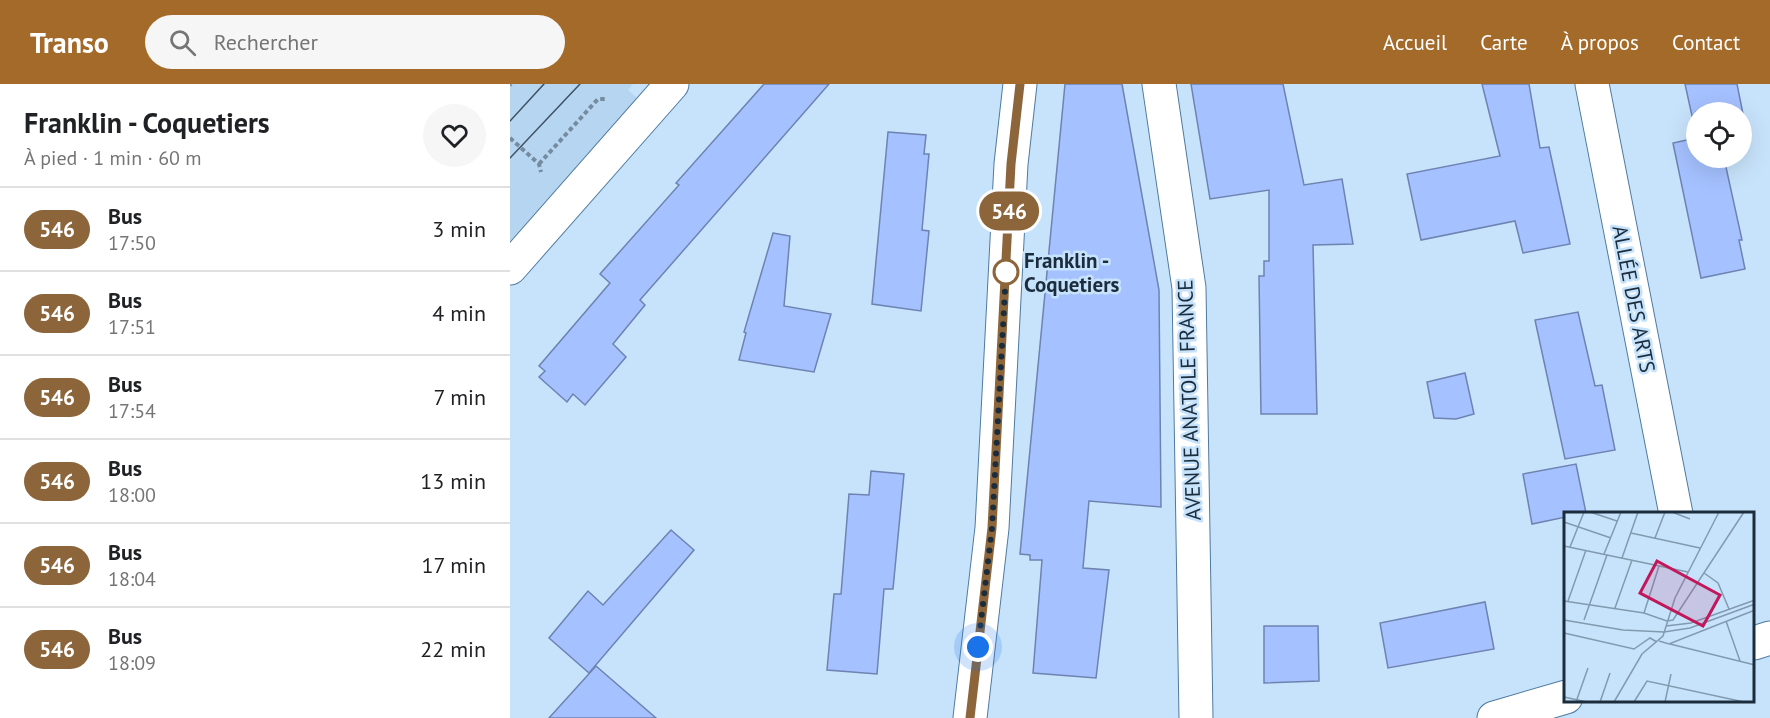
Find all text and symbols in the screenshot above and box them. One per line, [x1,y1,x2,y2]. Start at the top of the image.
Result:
search box [145,15,565,69]
text: Transo [30,24,109,61]
icon: search [166,26,199,59]
text: Rechercher [214,28,318,56]
text: Accueil [1383,29,1447,56]
text: Carte [1480,29,1528,56]
text: À propos [1561,29,1639,56]
text: Contact [1672,29,1740,56]
map controls [1686,102,1752,168]
button: locate [1686,102,1752,168]
text: Franklin - Coquetiers [24,104,270,141]
button: heart [423,104,486,167]
text: À pied · 1 min · 60 m [24,145,202,171]
line badge: 546 [974,192,1044,230]
text: 546 [991,198,1027,225]
text: Bus [108,202,142,230]
text: 3 min [432,215,486,243]
text: 546 [39,216,75,243]
street label: ALLÉE DES ARTS [1606,223,1662,375]
text: 17:50 [108,230,156,256]
place label: Franklin - Coquetiers [1024,247,1119,298]
marker: Franklin - Coquetiers [993,259,1019,285]
street label: AVENUE ANATOLE FRANCE [1171,279,1207,521]
text: Bus [108,286,142,314]
text: 4 min [432,299,486,327]
text: 546 [39,300,75,327]
text: 17:51 [108,314,156,340]
text: Bus [108,370,142,398]
text: 7 min [434,383,486,411]
text: 546 [39,384,75,411]
text: 17:54 [108,398,156,424]
text: Bus [108,454,142,482]
text: 13 min [420,467,486,495]
text: 546 [39,468,75,495]
text: 18:00 [108,482,156,508]
inset map [1564,512,1755,703]
text: Bus [108,538,142,566]
text: 17 min [422,551,486,579]
text: 546 [39,552,75,579]
text: 18:04 [108,566,156,592]
text: Bus [108,622,142,650]
your location [963,632,993,662]
text: 22 min [420,635,486,663]
text: 546 [39,636,75,663]
text: 18:09 [108,650,156,676]

